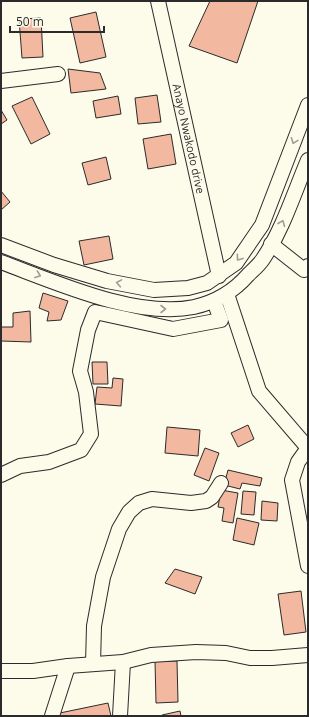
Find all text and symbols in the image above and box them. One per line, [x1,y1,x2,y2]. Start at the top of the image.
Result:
scale bar [10,8,104,34]
text: 50 m [16,13,44,30]
street label: Anayo Nwakodo drive [170,82,208,195]
one-way arrow [290,138,298,145]
one-way arrow [277,220,285,228]
one-way arrow [237,254,244,261]
one-way arrow [34,271,41,279]
one-way arrow [116,280,122,288]
one-way arrow [160,305,166,313]

